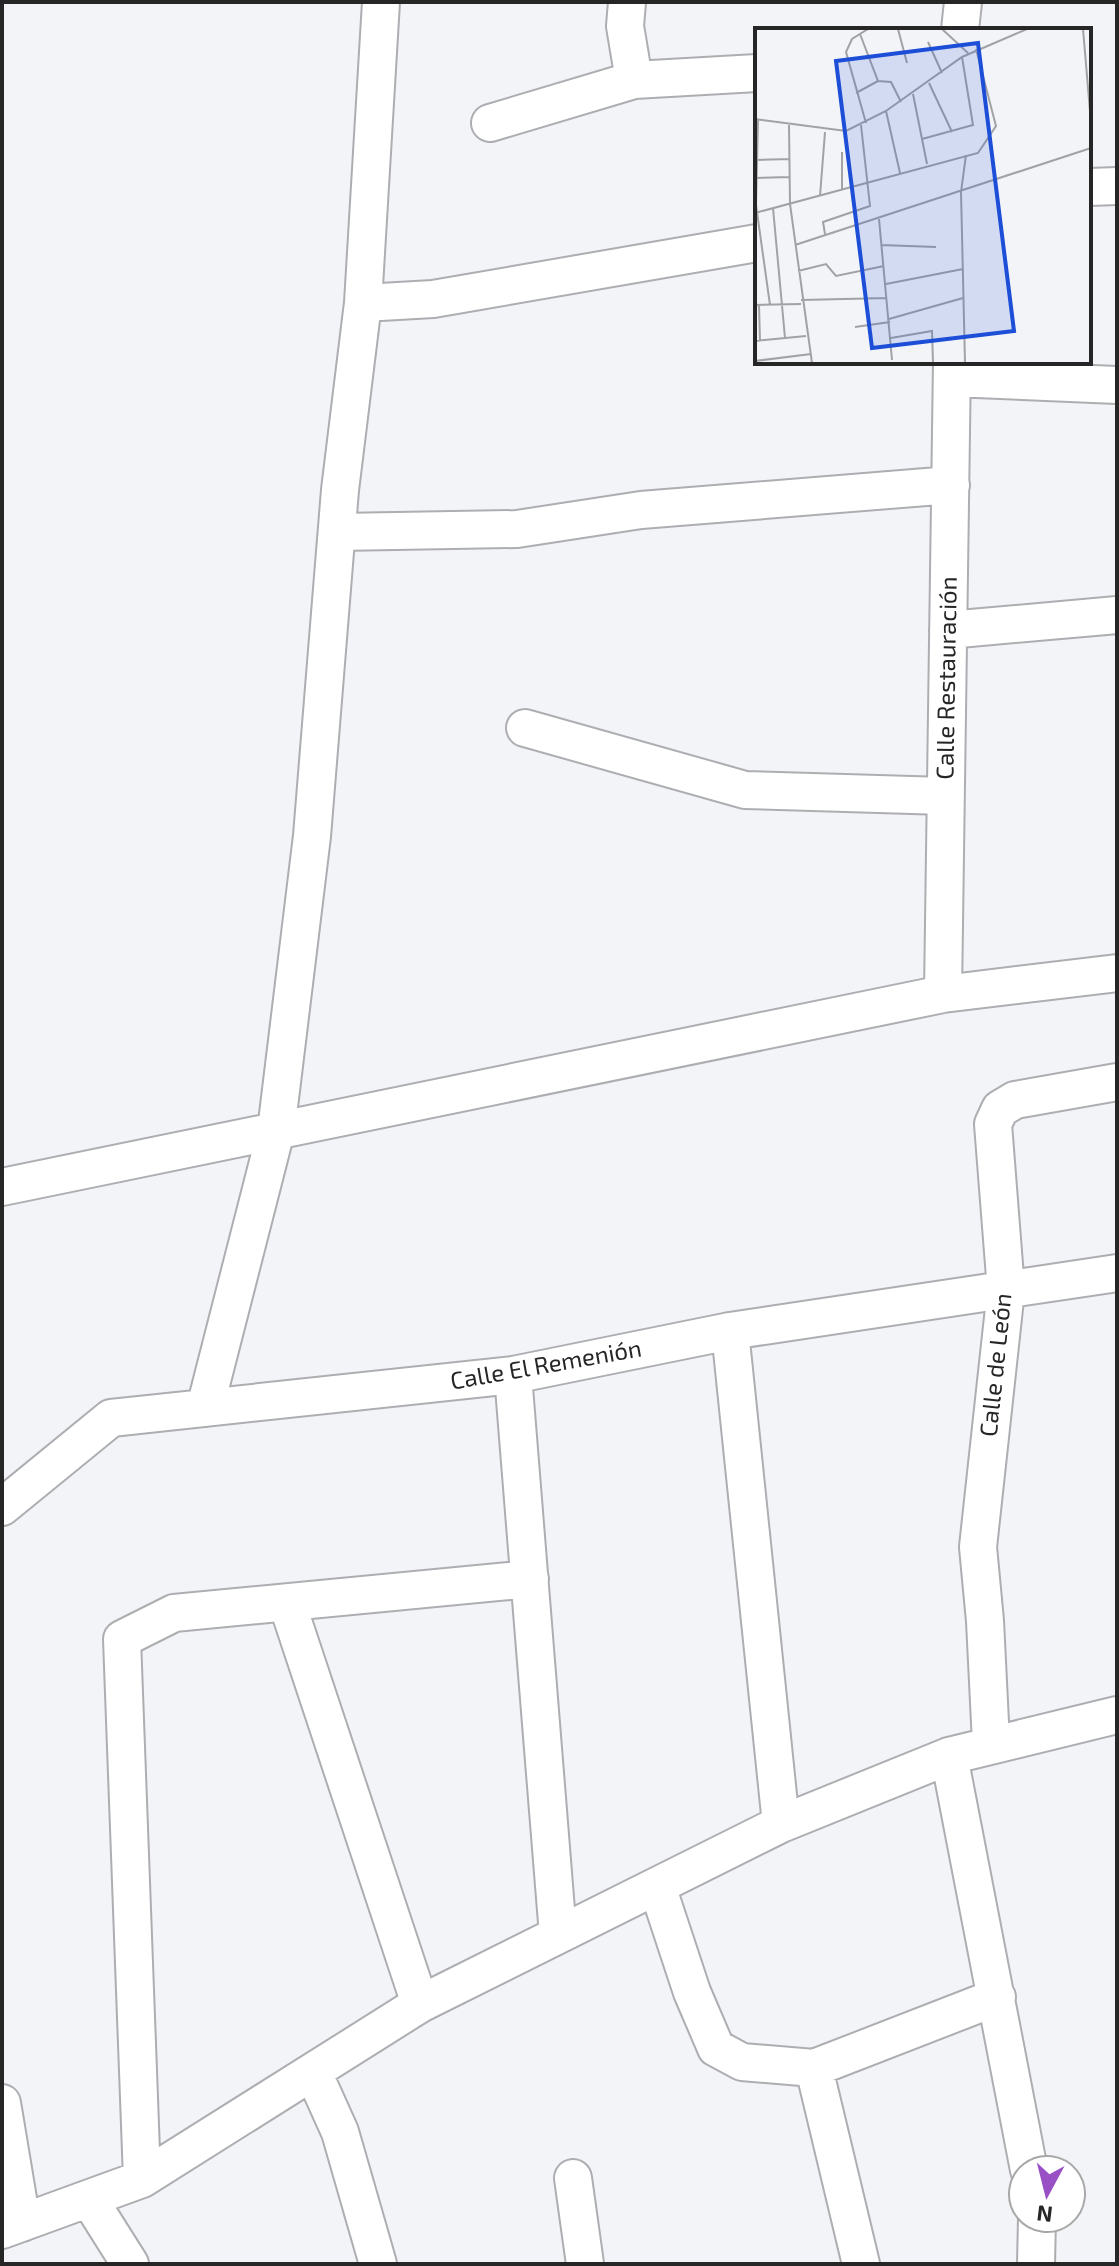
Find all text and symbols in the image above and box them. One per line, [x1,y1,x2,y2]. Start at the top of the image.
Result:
inset map [755,28,1091,364]
street label: Calle Restauración [929,576,962,780]
street label: Calle de León [973,1292,1016,1438]
street label: Calle El Remenión [448,1332,644,1395]
north arrow [1007,2154,1087,2234]
text: N [1035,2201,1054,2229]

